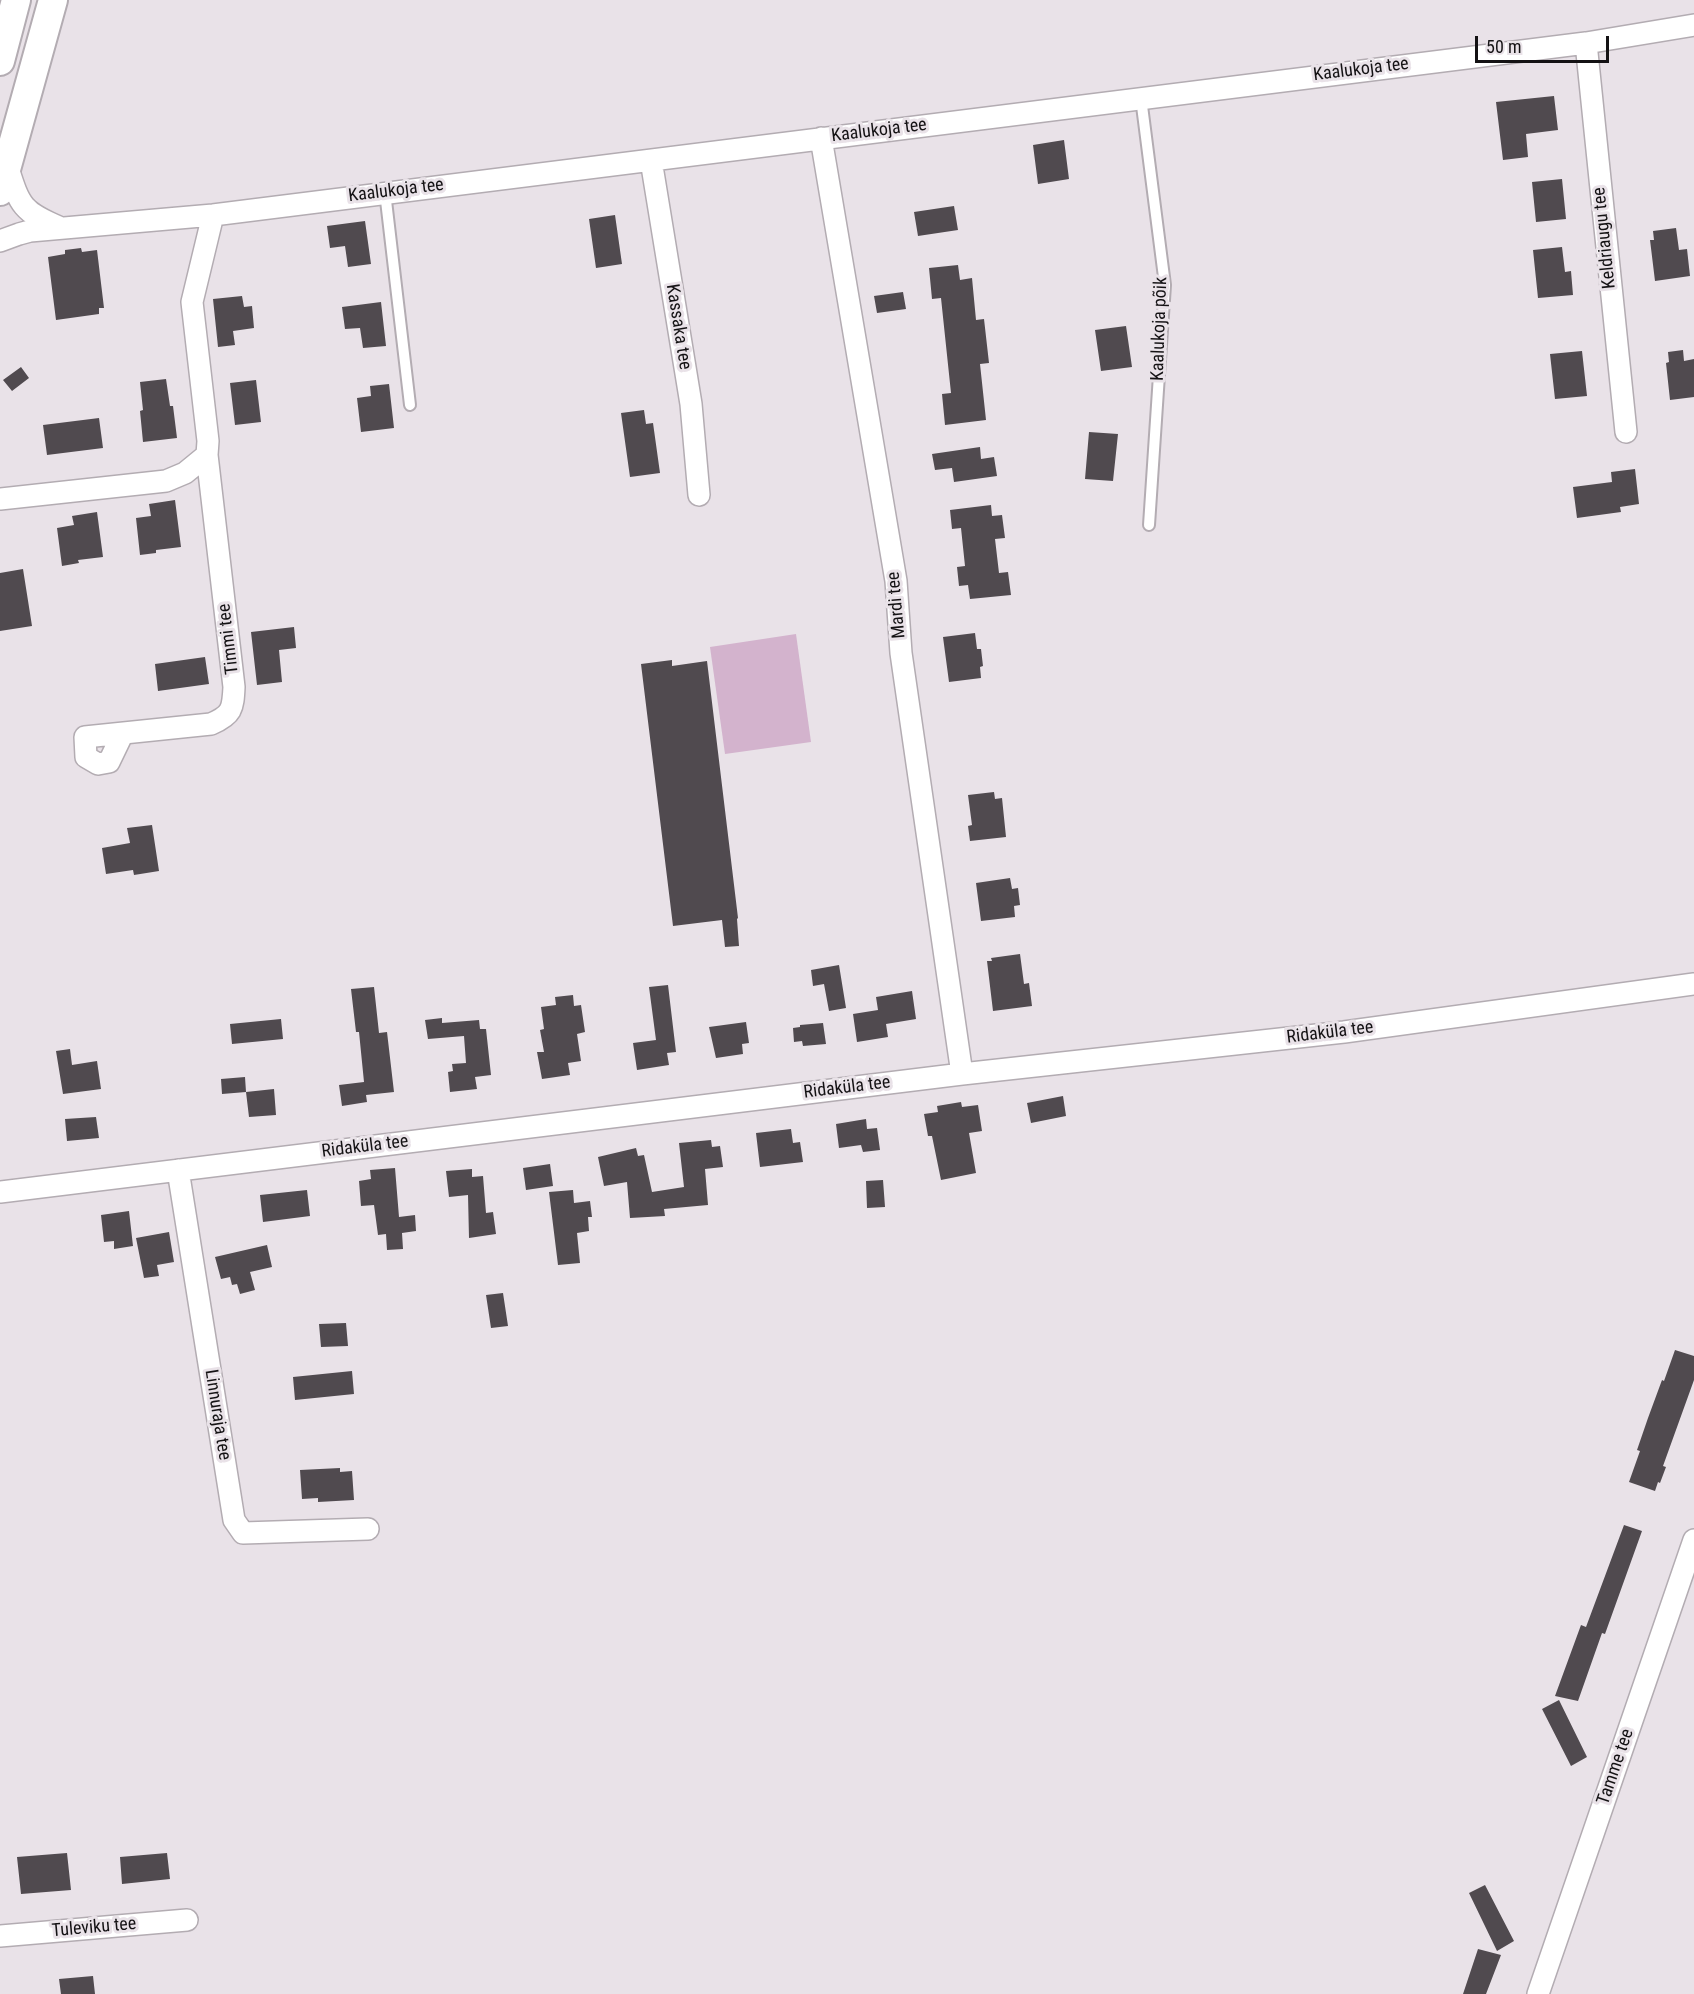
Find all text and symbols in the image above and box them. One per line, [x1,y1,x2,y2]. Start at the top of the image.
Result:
scale bar [1478,24,1612,62]
text: 50 m [1486,36,1521,57]
street label: Kaalukoja tee [1312,53,1410,87]
street label: Kaalukoja tee [830,114,928,148]
street label: Kaalukoja tee [347,174,445,208]
street label: Keldriaugu tee [1589,186,1621,290]
street label: Kaalukoja põik [1147,277,1173,381]
street label: Kassaka tee [661,283,695,371]
street label: Mardi tee [883,571,911,639]
street label: Timmi tee [214,602,244,676]
street label: Ridaküla tee [1285,1017,1375,1049]
street label: Ridaküla tee [802,1072,892,1104]
street label: Ridaküla tee [320,1131,410,1163]
street label: Linnuraja tee [199,1368,235,1462]
street label: Tamme tee [1593,1726,1639,1808]
street label: Tuleviku tee [51,1914,137,1942]

